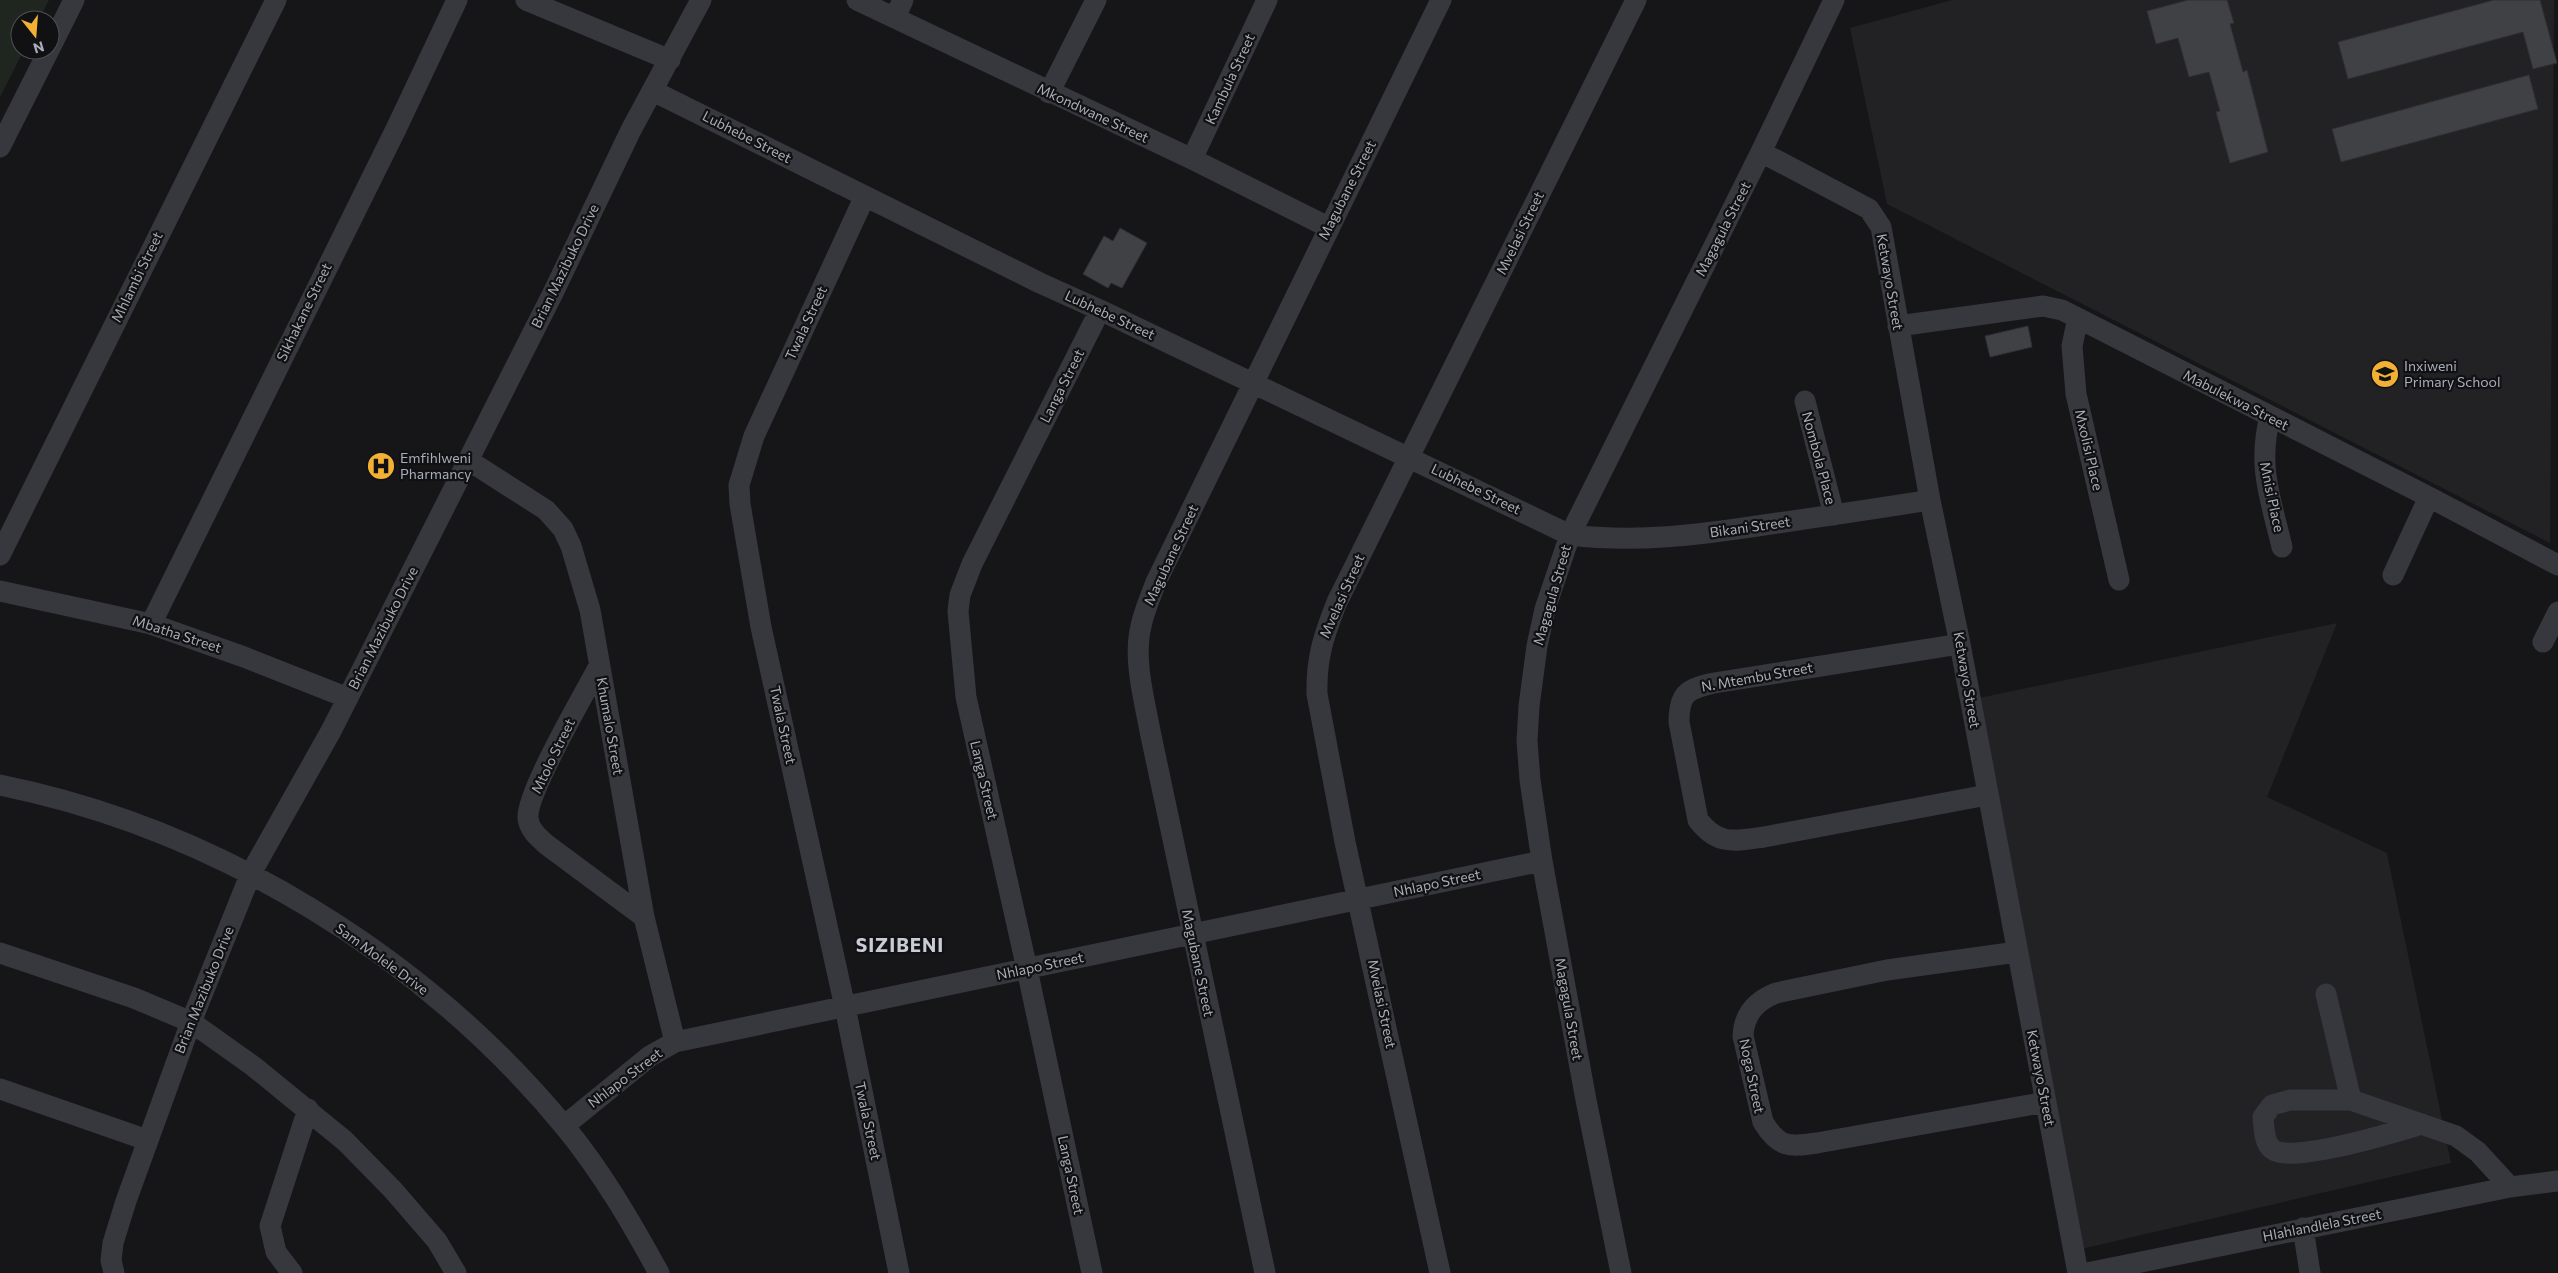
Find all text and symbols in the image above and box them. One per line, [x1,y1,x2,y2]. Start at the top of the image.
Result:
north arrow [10,10,60,60]
street label: Kambula Street [1201,30,1258,127]
text: N [31,38,46,58]
street label: Mkondwane Street [1035,79,1152,146]
street label: Lubhebe Street [700,107,795,166]
street label: Magubane Street [1314,137,1379,242]
street label: Magagula Street [1691,178,1754,279]
street label: Mvelasi Street [1492,188,1547,277]
street label: Brian Mazibuko Drive [527,201,602,330]
street label: Mhlambi Street [107,228,166,325]
street label: Ketwayo Street [1874,232,1907,332]
street label: Sikhakane Street [272,260,335,364]
street label: Twala Street [781,283,830,362]
street label: Lubhebe Street [1062,286,1158,343]
street label: Langa Street [1036,346,1088,425]
place label: Inxiweni Primary School [2404,357,2500,390]
school or university icon: Inxiweni Primary School [2370,359,2400,389]
street label: Mabulekwa Street [2181,366,2292,434]
street label: Mxolisi Place [2072,408,2107,492]
street label: Nombola Place [1799,410,1840,506]
place label: Emfihlweni Pharmancy [400,449,471,482]
hospital icon: Emfihlweni Pharmancy [366,451,396,481]
street label: Lubhebe Street [1429,460,1524,518]
street label: Mnisi Place [2257,460,2288,534]
street label: Magubane Street [1140,501,1201,608]
street label: Bikani Street [1708,512,1792,541]
street label: Magagula Street [1529,542,1574,647]
street label: Mvelasi Street [1315,551,1368,641]
street label: Brian Mazibuko Drive [344,563,421,692]
street label: Mbatha Street [131,611,224,656]
street label: Ketwayo Street [1951,630,1984,730]
street label: N. Mtembu Street [1700,658,1814,695]
street label: Khumalo Street [594,676,627,776]
street label: Twala Street [767,684,800,766]
street label: Mtolo Street [527,715,578,796]
street label: Langa Street [967,739,1002,821]
street label: Nhlapo Street [1392,865,1482,900]
street label: Magubane Street [1179,908,1218,1018]
street label: Sam Molele Drive [333,919,432,998]
street label: Brian Mazibuko Drive [170,924,237,1056]
district label: SIZIBENI [856,933,944,956]
street label: Nhlapo Street [995,948,1085,983]
street label: Magagula Street [1552,956,1587,1062]
street label: Mvelasi Street [1365,958,1400,1050]
street label: Ketwayo Street [2024,1028,2059,1128]
street label: Noga Street [1736,1037,1769,1115]
street label: Nhlapo Street [584,1044,665,1111]
street label: Twala Street [852,1080,885,1162]
street label: Langa Street [1055,1134,1088,1216]
street label: Hlahlandlela Street [2261,1205,2383,1244]

